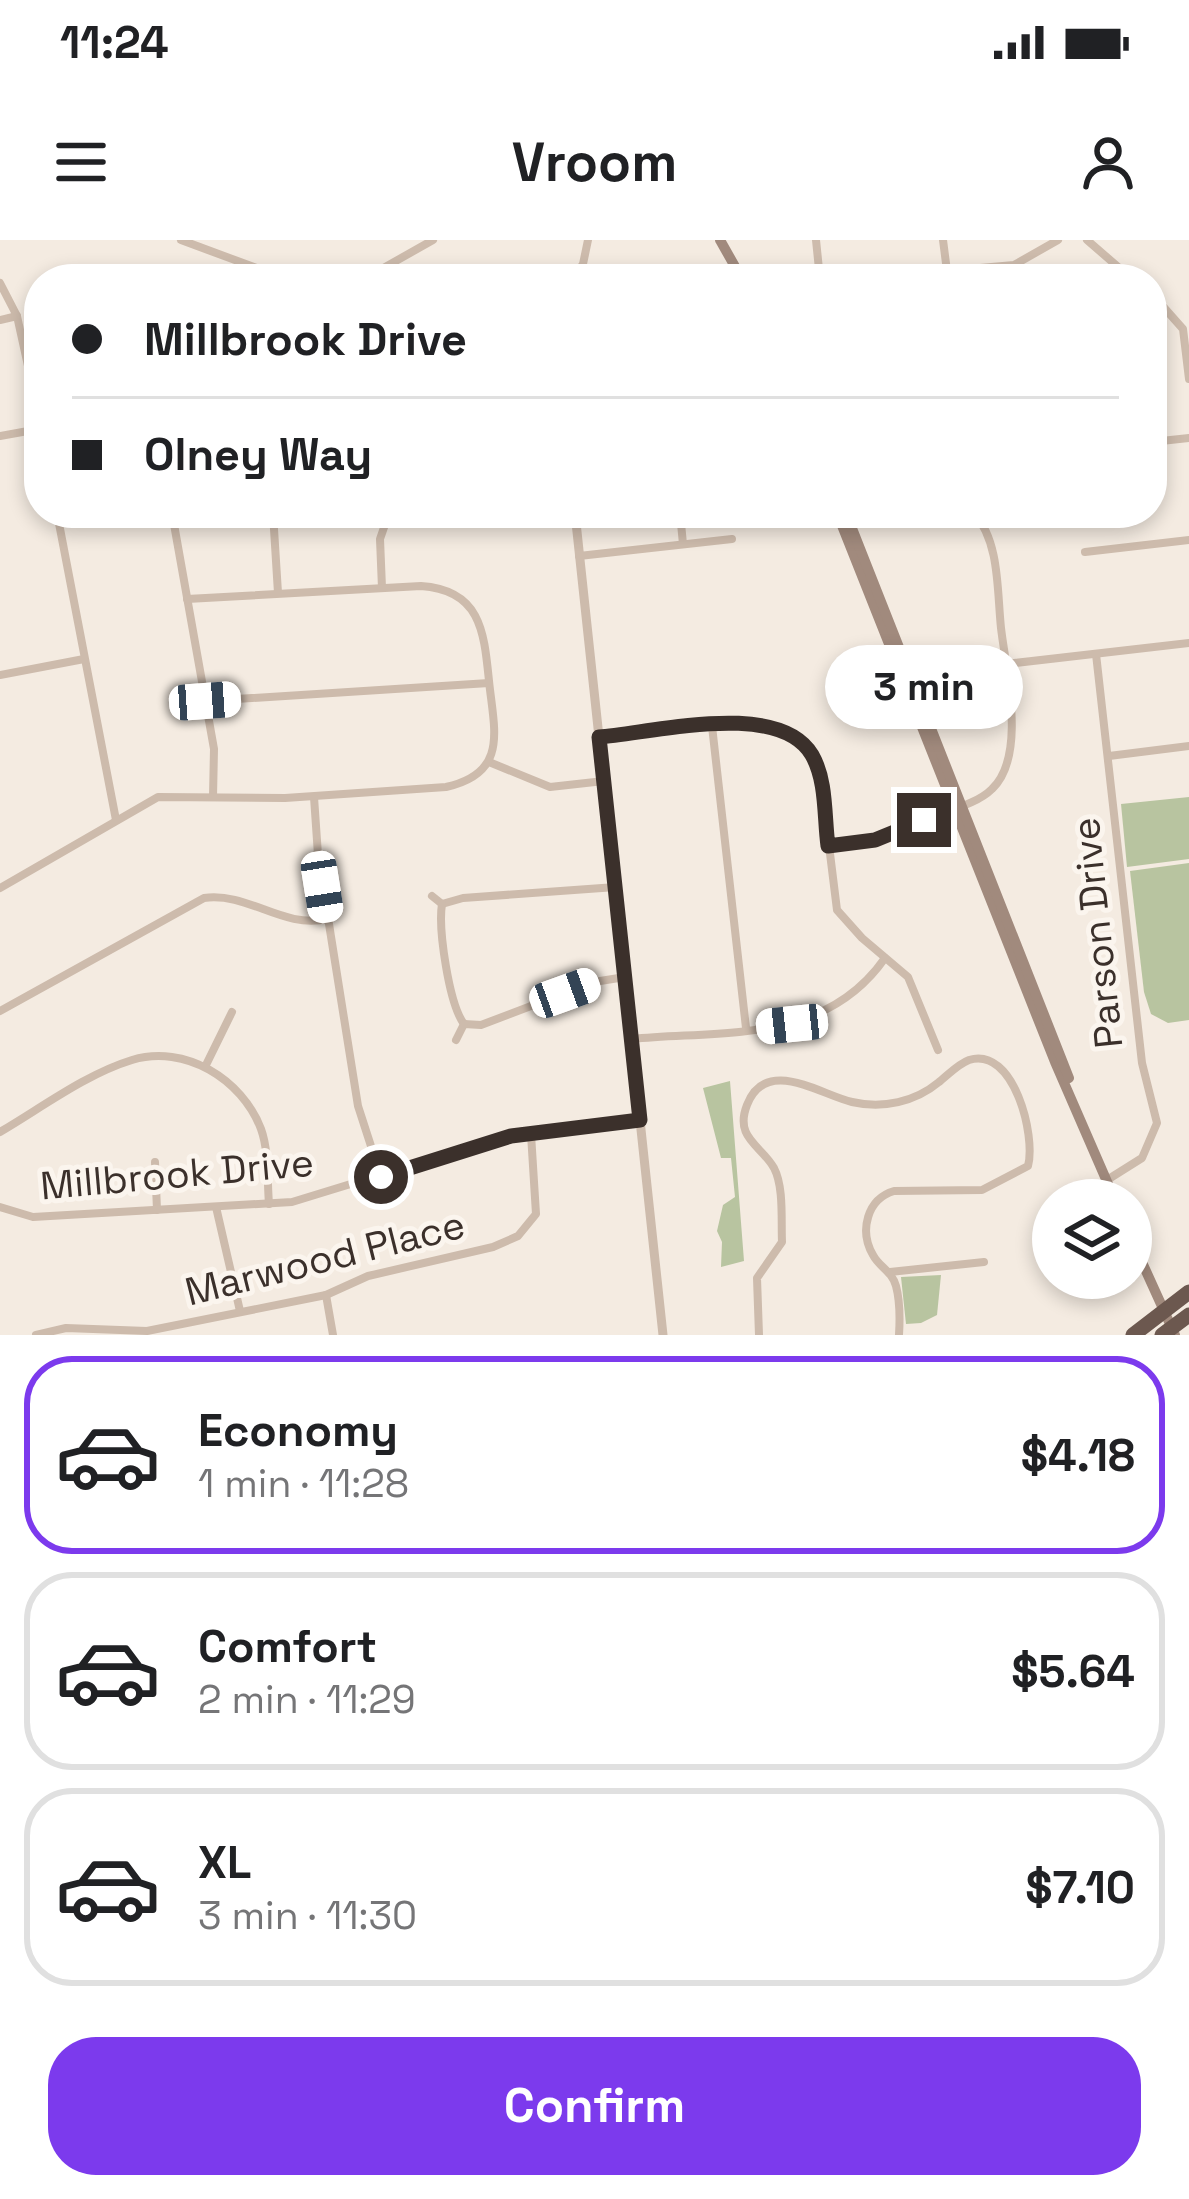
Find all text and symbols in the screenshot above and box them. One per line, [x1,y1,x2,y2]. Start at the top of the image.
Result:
text: 11:24 [60,14,169,71]
text: Vroom [512,128,677,197]
icon: menu [48,129,114,195]
icon: person [1075,129,1141,195]
text: Millbrook Drive [144,311,467,368]
text: Olney Way [144,426,372,483]
callout: 3 min [825,646,1023,730]
text: 3 min [873,662,975,711]
car [168,681,242,721]
route end [897,793,951,847]
street label: Parson Drive [1061,815,1133,1051]
car [299,849,345,925]
car [525,964,605,1022]
car [754,1002,830,1046]
street label: Millbrook Drive [38,1138,316,1210]
route start [354,1150,408,1204]
map controls [1032,1179,1152,1299]
button: layers [1032,1179,1152,1299]
street label: Marwood Place [180,1200,470,1316]
icon: car [54,1401,162,1509]
text: Economy [198,1402,398,1459]
text: $4.18 [1021,1427,1135,1484]
text: 1 min · 11:28 [198,1459,409,1508]
icon: car [54,1617,162,1725]
text: Comfort [198,1618,377,1675]
text: $5.64 [1011,1643,1135,1700]
text: 2 min · 11:29 [198,1675,416,1724]
icon: car [54,1833,162,1941]
text: XL [198,1834,251,1891]
text: $7.10 [1025,1859,1135,1916]
text: 3 min · 11:30 [198,1891,417,1940]
button: Confirm [48,2037,1141,2175]

